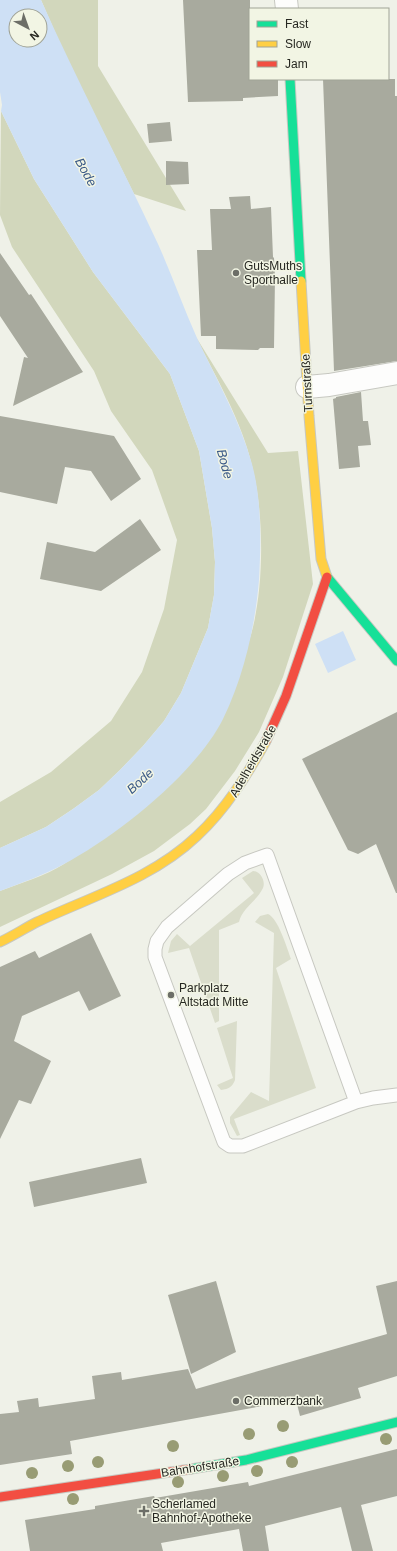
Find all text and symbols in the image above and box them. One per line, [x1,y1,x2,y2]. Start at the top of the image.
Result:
north arrow [8,8,48,48]
legend [249,8,389,80]
text: Fast [285,17,309,31]
text: N [28,28,41,43]
text: Slow [285,37,311,51]
text: Jam [285,57,308,71]
water label: Bode [72,155,100,189]
place label: GutsMuths Sporthalle [244,259,302,287]
marker: GutsMuths Sporthalle [231,268,241,278]
street label: Turnstraße [298,353,316,412]
water label: Bode [214,447,236,481]
street label: Adelheidstraße [227,722,279,799]
water label: Bode [124,765,156,797]
place label: Parkplatz Altstadt Mitte [179,981,249,1009]
marker: Parkplatz Altstadt Mitte [166,990,176,1000]
place label: Commerzbank [244,1394,323,1408]
marker: Commerzbank [231,1396,241,1406]
street label: Bahnhofstraße [160,1454,240,1480]
place label: Scherlamed Bahnhof-Apotheke [152,1497,252,1525]
marker: Scherlamed Bahnhof-Apotheke [139,1506,149,1516]

